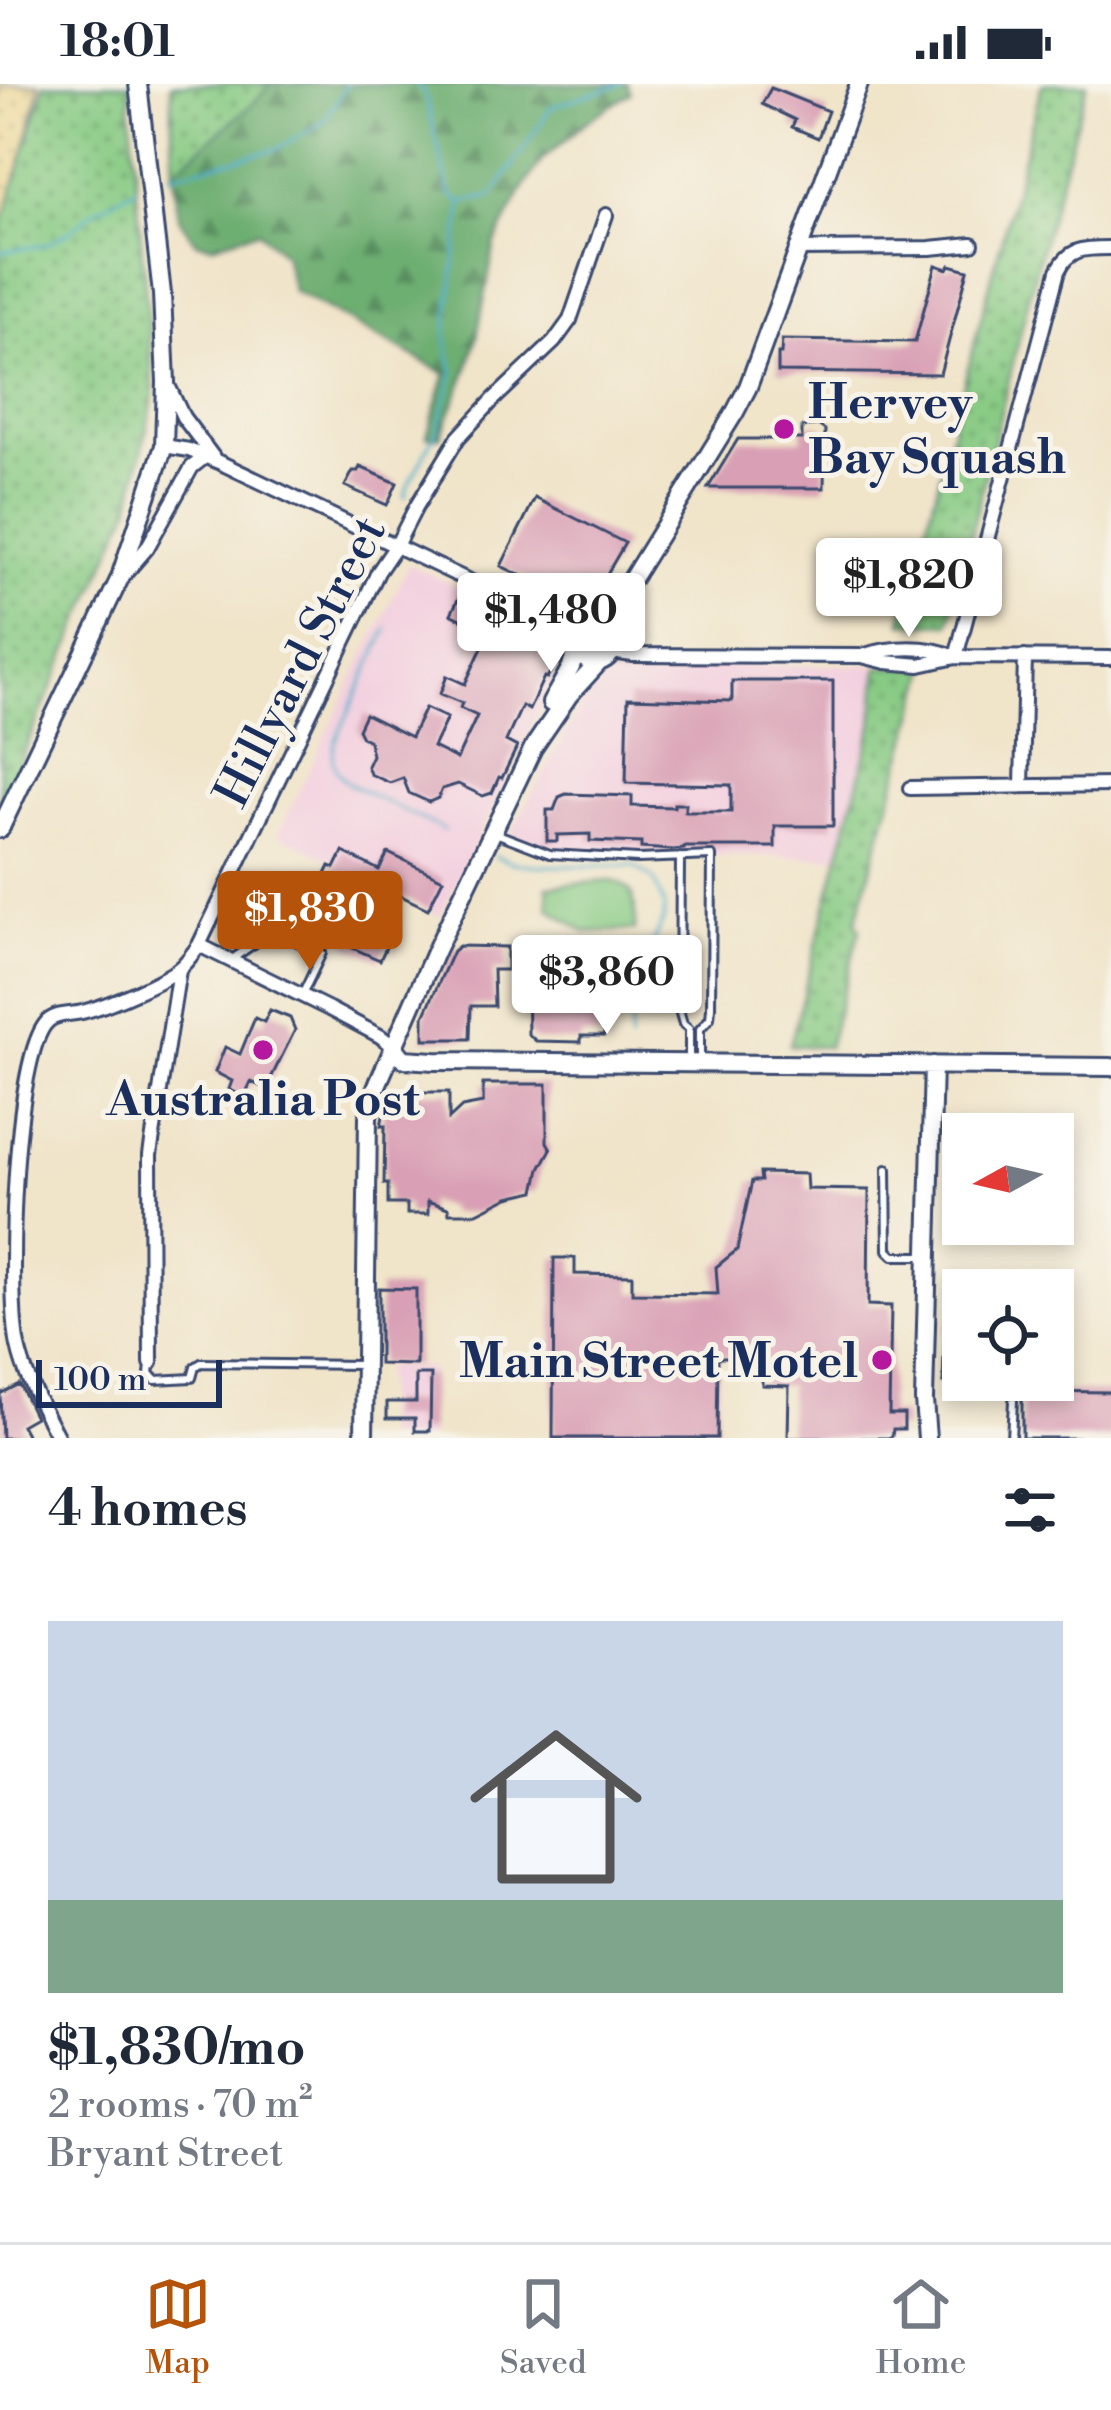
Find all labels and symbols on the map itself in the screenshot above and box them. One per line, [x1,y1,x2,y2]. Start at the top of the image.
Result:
place label: Hervey Bay Squash [808,374,1066,489]
marker: Hervey Bay Squash [771,416,797,442]
street label: Hillyard Street [203,507,401,818]
pin: $1,820 [811,538,1007,640]
pin: $1,480 [453,573,649,675]
pin: $1,830 [212,871,408,973]
pin: $3,860 [509,935,705,1037]
marker: Australia Post [250,1037,276,1063]
place label: Australia Post [105,1071,421,1131]
north arrow [942,1113,1074,1245]
place label: Main Street Motel [459,1333,858,1393]
marker: Main Street Motel [869,1347,895,1373]
scale bar [36,1354,222,1407]

